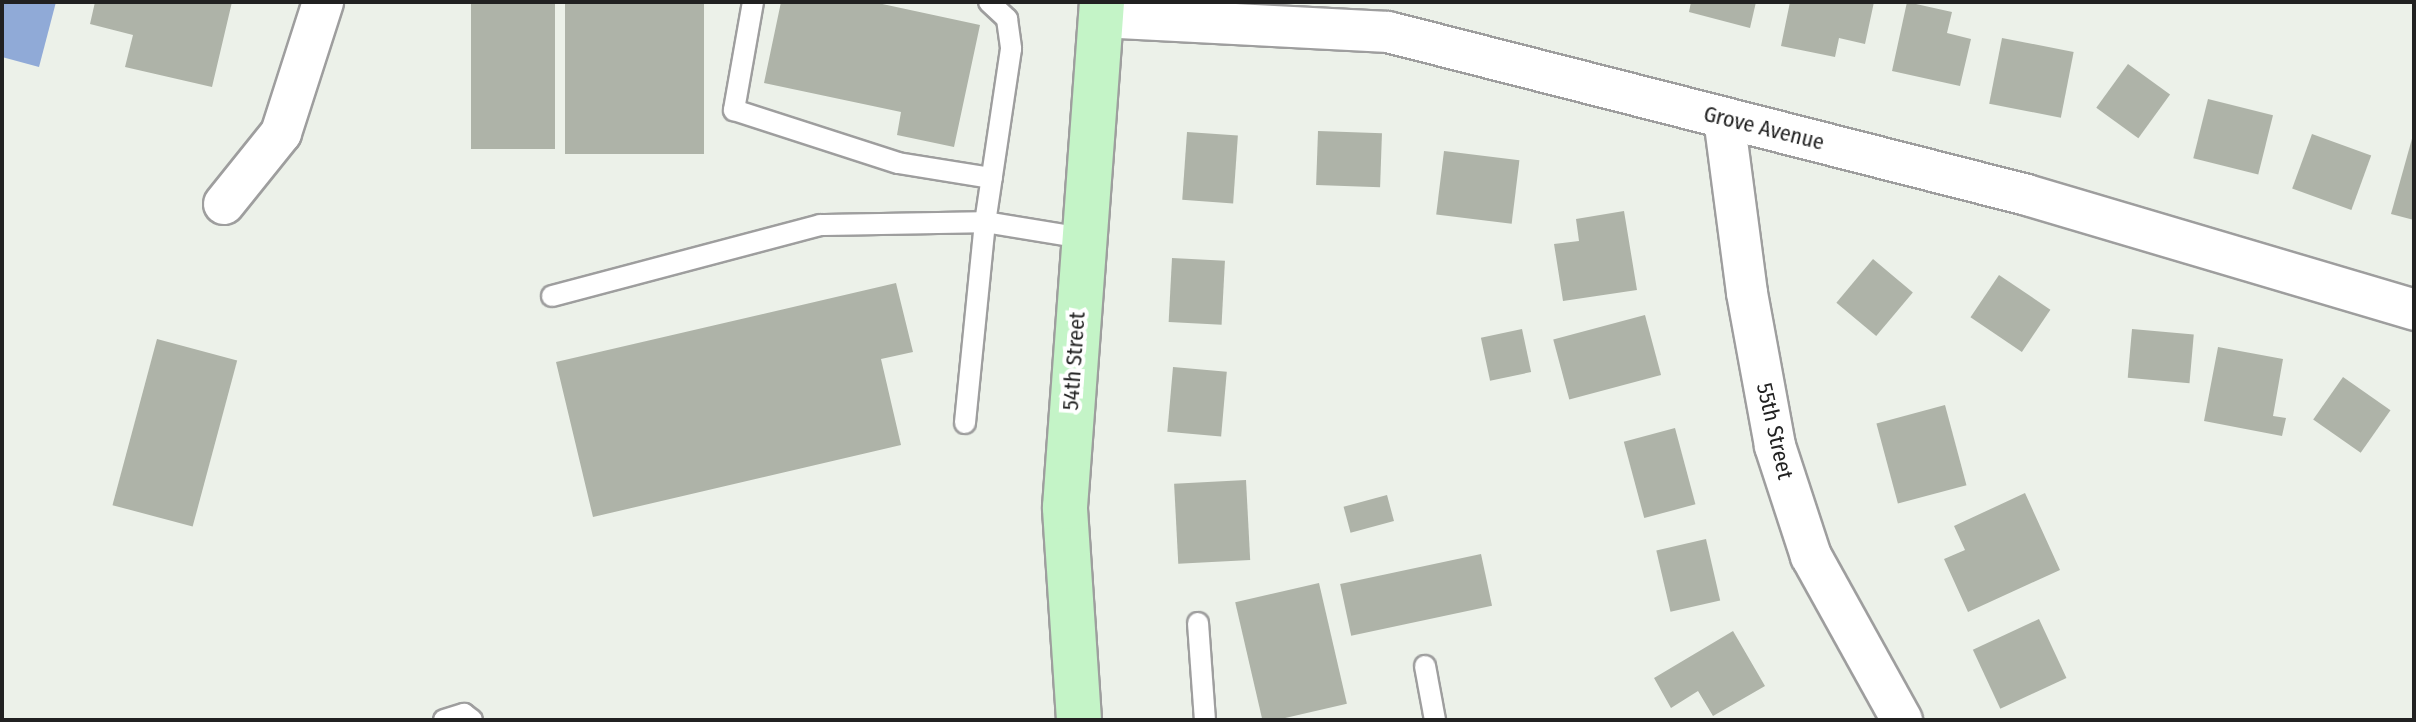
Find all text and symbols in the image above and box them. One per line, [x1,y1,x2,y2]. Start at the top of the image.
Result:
street label: Grove Avenue [1701,100,1827,156]
street label: 54th Street [1057,311,1091,411]
street label: 55th Street [1751,380,1799,482]

